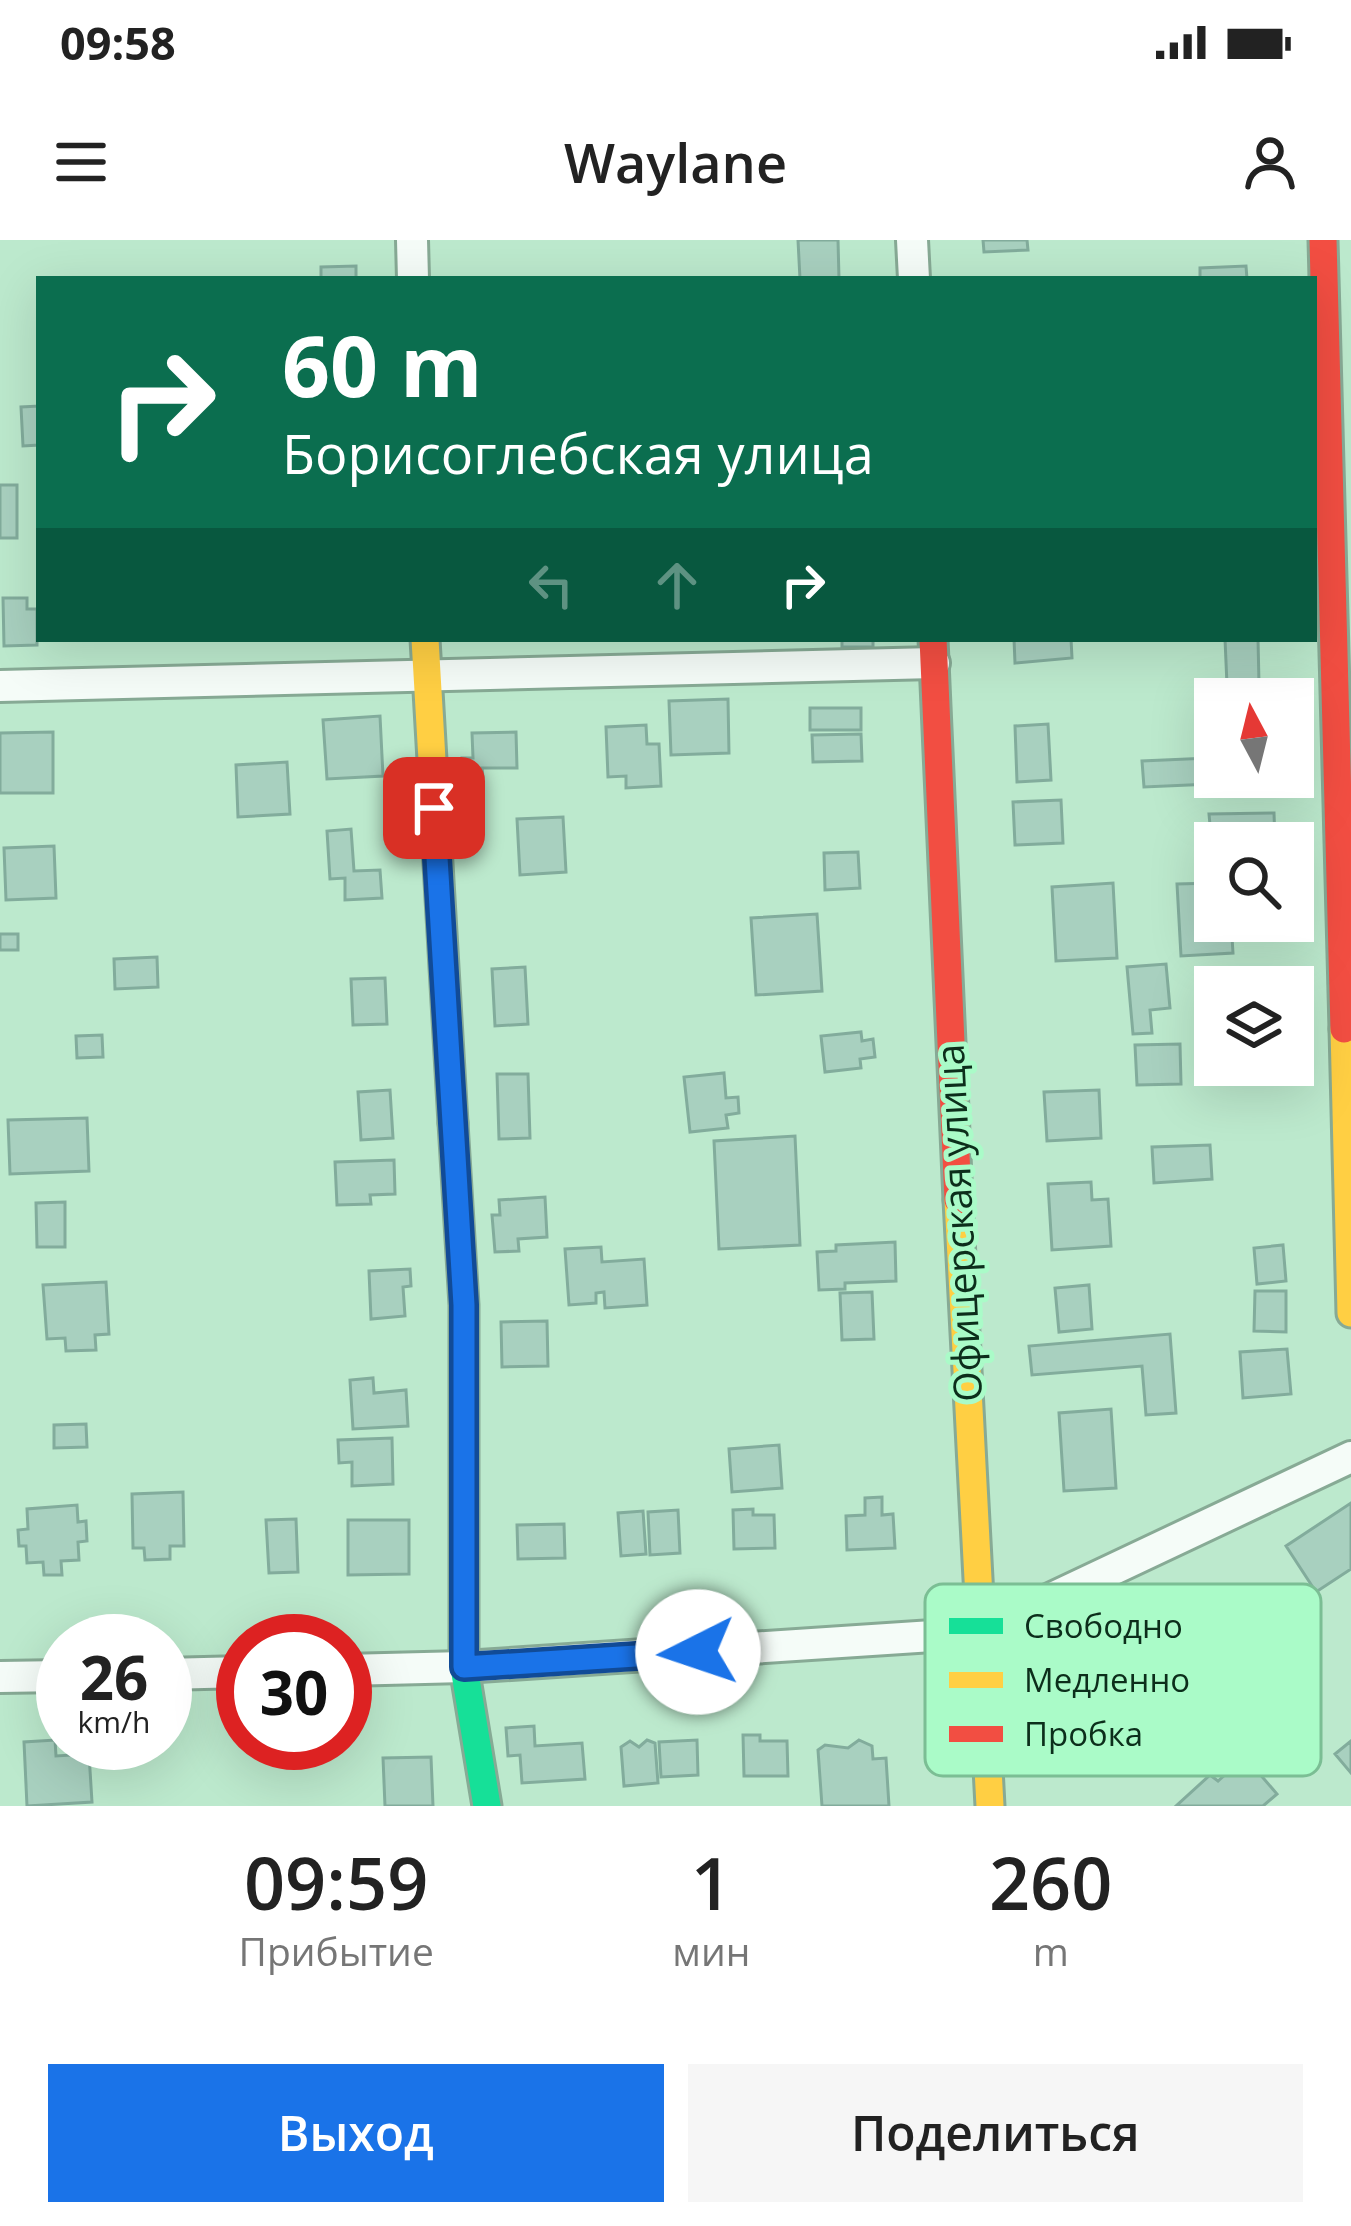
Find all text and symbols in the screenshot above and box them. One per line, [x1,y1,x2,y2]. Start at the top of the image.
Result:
text: 09:58 [60,12,176,73]
text: Waylane [564,125,787,199]
icon: menu [48,129,114,195]
icon: person [1237,129,1303,195]
text: 60 m [282,307,482,422]
icon: right [84,324,240,480]
text: Борисоглебская улица [282,416,874,490]
icon: left [518,552,584,618]
icon: ahead [644,552,710,618]
icon: right [770,552,836,618]
north arrow [1194,678,1314,798]
map controls [1194,678,1314,1086]
pin [383,757,485,859]
icon: arrive [401,775,467,841]
button: search [1194,822,1314,942]
button: layers [1194,966,1314,1086]
street label: Офицерская улица [922,1043,993,1403]
legend [925,1584,1321,1776]
position arrow [635,1589,761,1715]
text: Свободно [1024,1603,1183,1648]
speed limit sign: 30 [216,1614,372,1770]
text: 26 [80,1636,148,1718]
text: Медленно [1024,1657,1190,1702]
text: km/h [78,1701,150,1742]
text: Пробка [1024,1711,1143,1756]
text: 09:59 [244,1833,428,1931]
text: 1 [691,1833,732,1931]
text: 260 [989,1833,1112,1931]
text: Прибытие [239,1924,434,1977]
text: мин [672,1924,750,1977]
text: m [1033,1924,1069,1977]
button: Выход [48,2064,664,2202]
button: Поделиться [688,2064,1303,2202]

